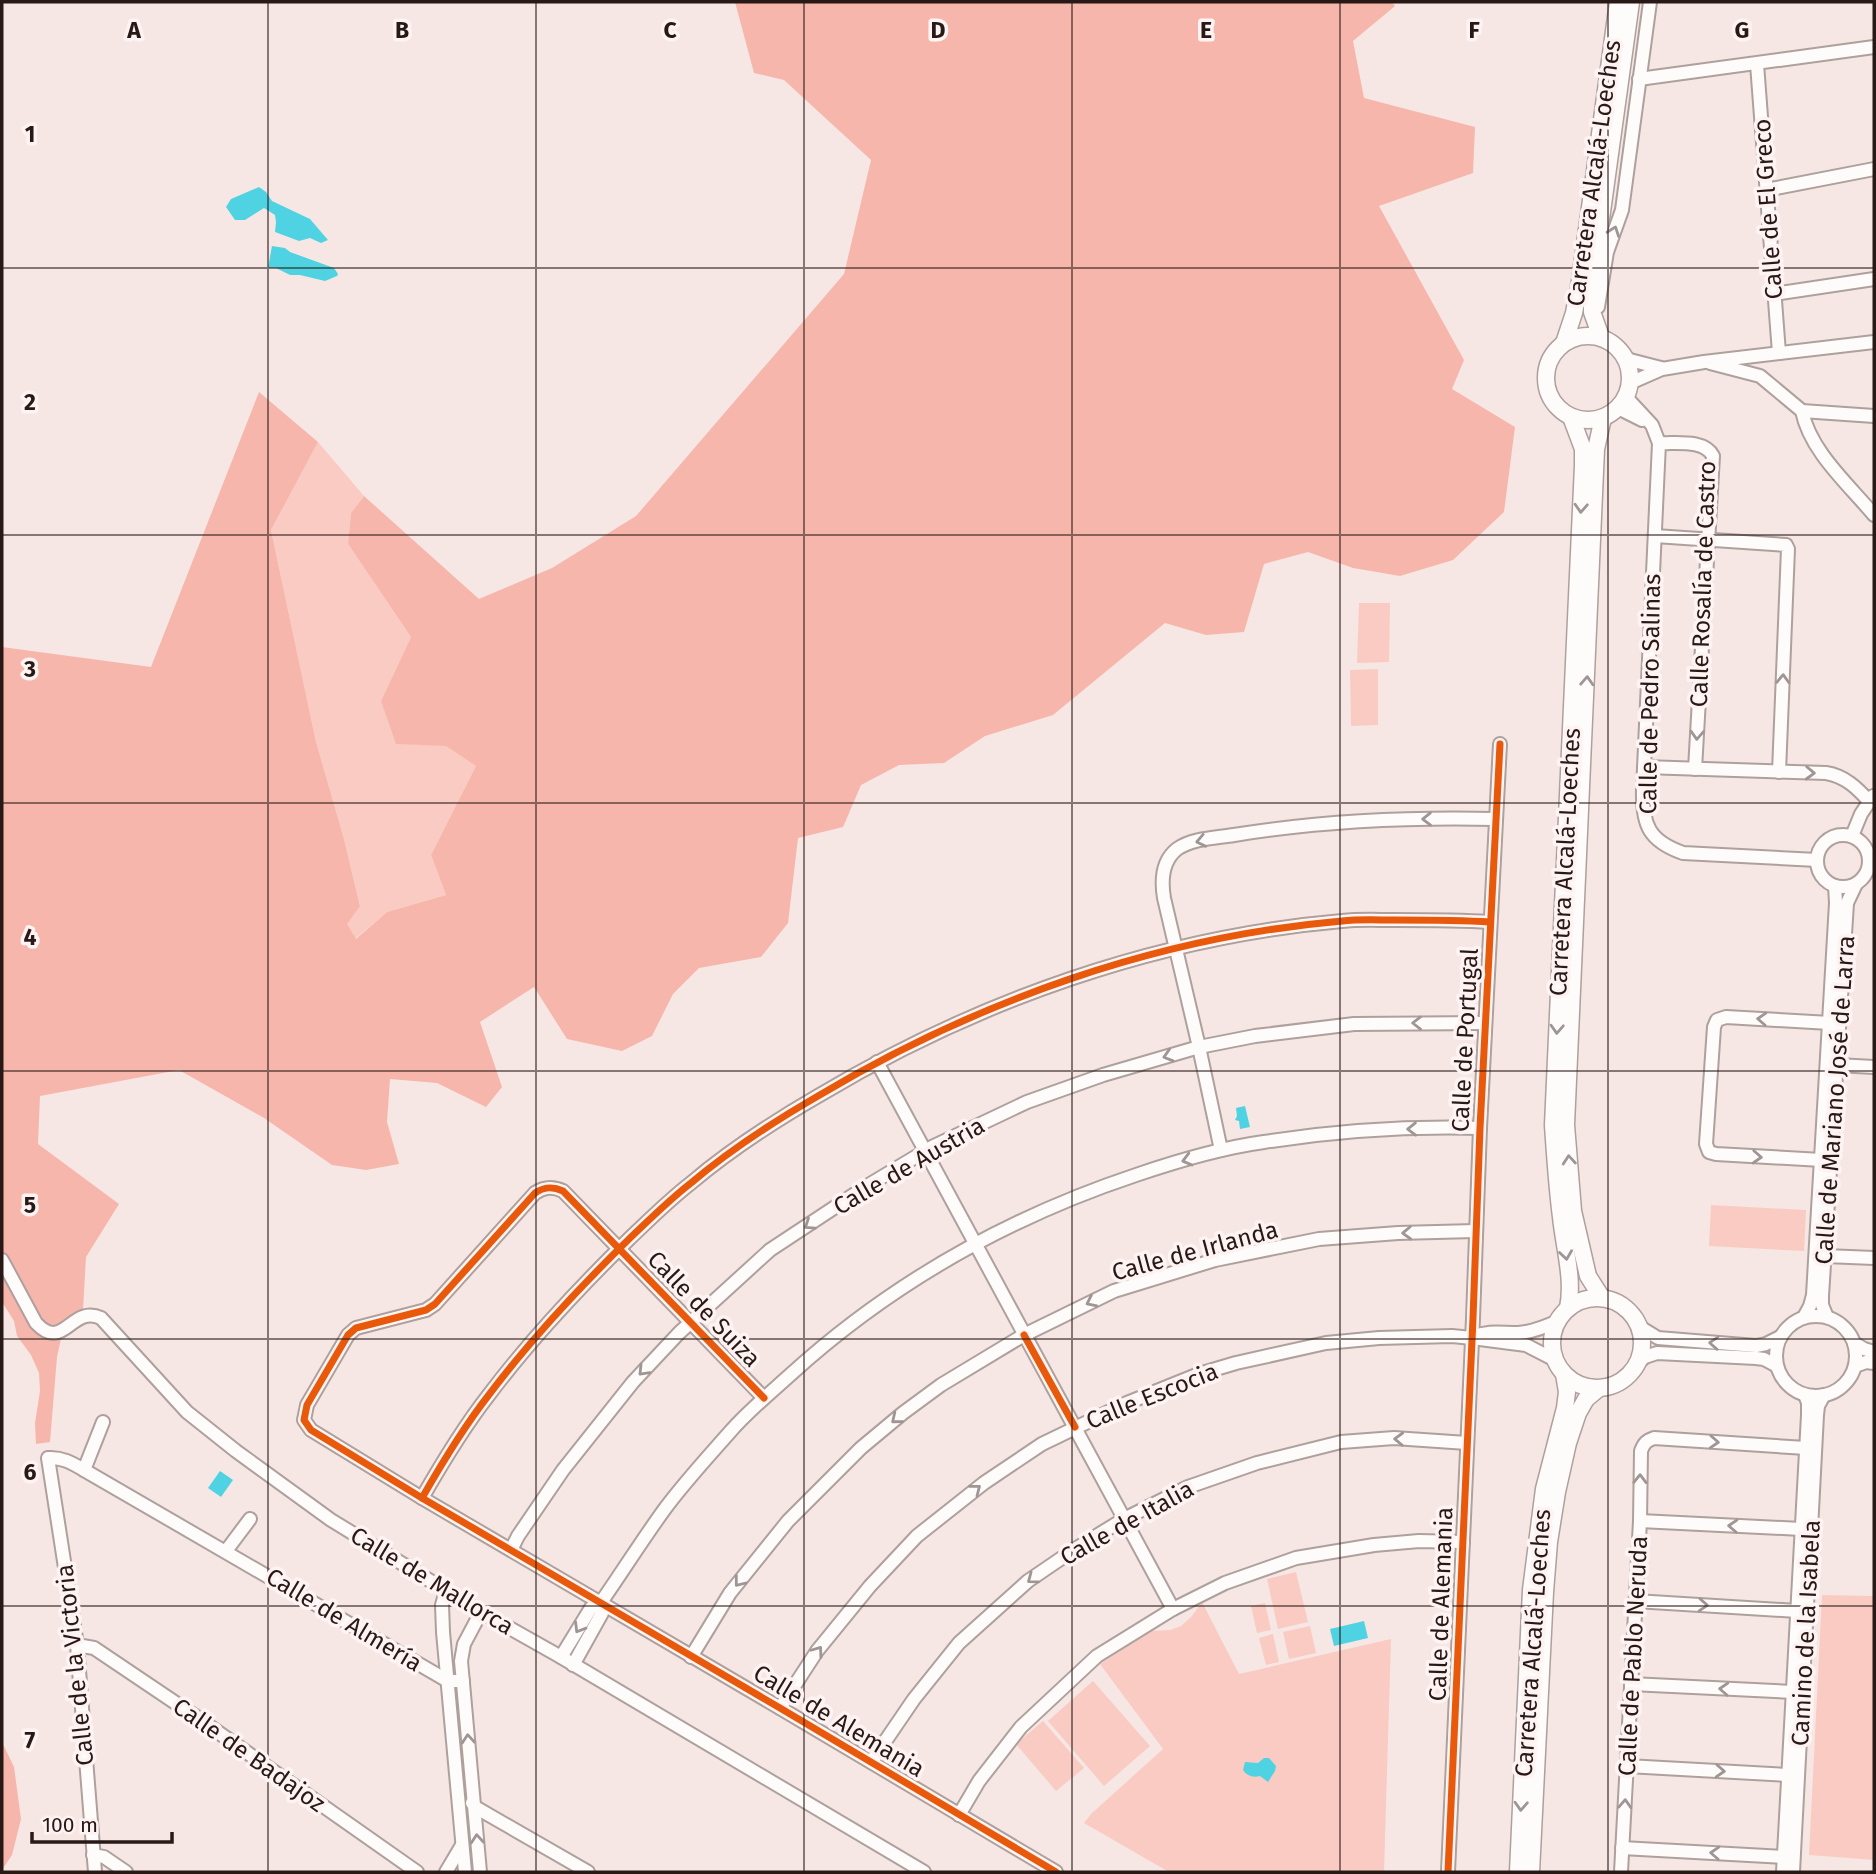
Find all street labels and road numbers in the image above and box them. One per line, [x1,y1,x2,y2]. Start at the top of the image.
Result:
street label: Carretera Alcalá-Loeches [1561,38,1627,308]
street label: Calle de El Greco [1748,118,1788,300]
street label: Calle Rosalía de Castro [1685,460,1721,708]
street label: Calle de Pedro Salinas [1634,573,1666,815]
street label: Carretera Alcalá-Loeches [1544,727,1586,997]
street label: Calle de Mariano José de Larra [1810,935,1860,1265]
street label: Calle de Portugal [1446,947,1484,1133]
street label: Calle de Austria [828,1111,990,1221]
street label: Calle de Irlanda [1109,1215,1281,1287]
street label: Calle de Suiza [642,1245,766,1373]
street label: Calle Escocia [1082,1357,1222,1435]
street label: Calle de Italia [1055,1475,1199,1571]
street label: Calle de Alemania [1424,1506,1458,1702]
street label: Carretera Alcalá-Loeches [1510,1508,1556,1778]
street label: Camino de la Isabela [1786,1519,1826,1747]
street label: Calle de Mallorca [345,1521,519,1641]
street label: Calle de Pablo Neruda [1613,1535,1653,1777]
street label: Calle de Almería [261,1562,427,1678]
street label: Calle de la Victoria [50,1563,100,1767]
street label: Calle de Alemania [748,1659,930,1783]
street label: Calle de Badajoz [168,1692,330,1818]

